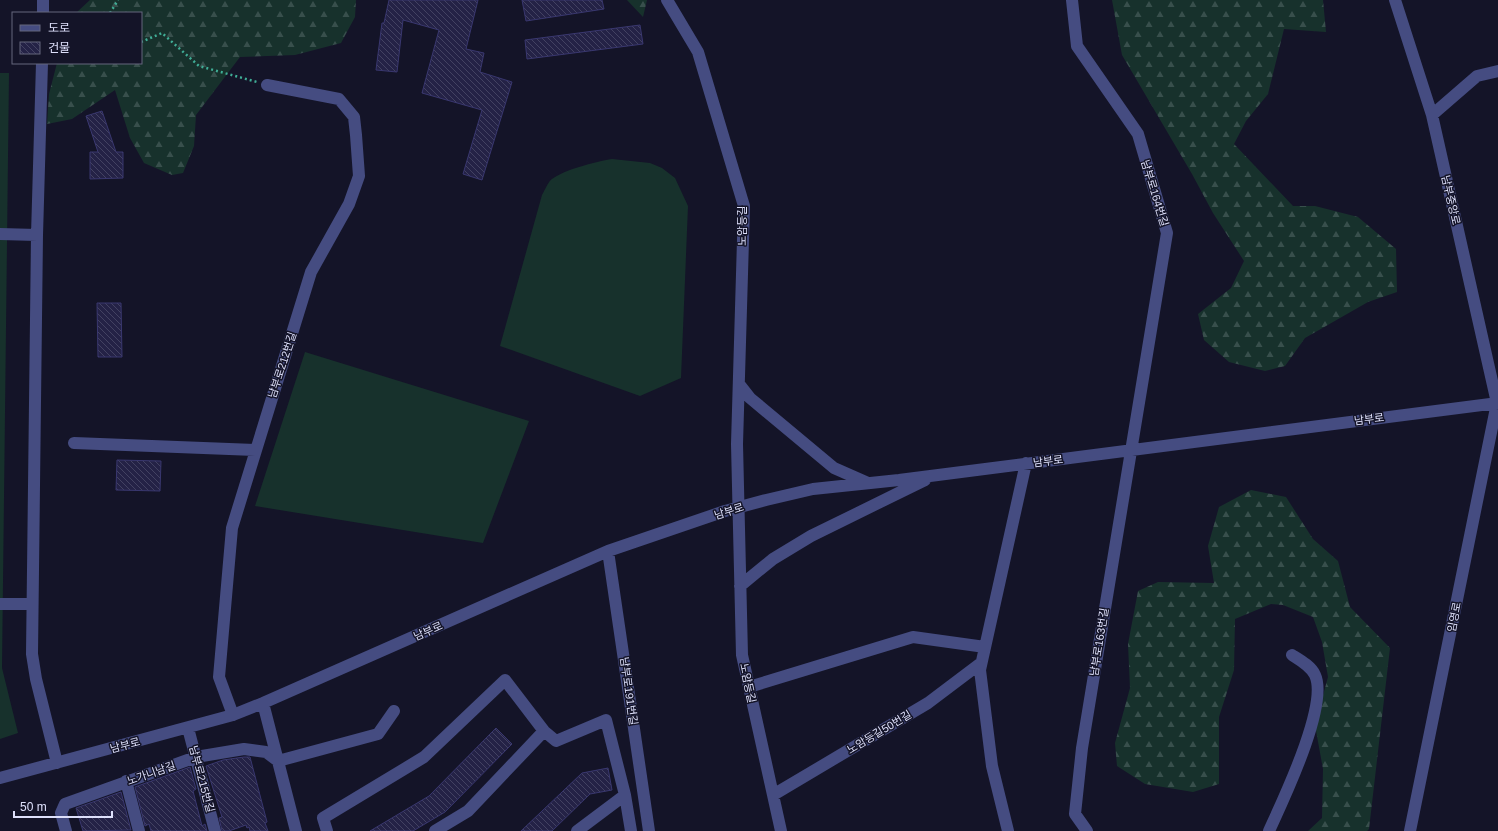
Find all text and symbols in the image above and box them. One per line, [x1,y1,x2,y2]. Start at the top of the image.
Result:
legend [12,12,142,64]
text: 도로 [48,21,70,35]
text: 건물 [48,41,70,55]
street label: 남부로164번길 [1139,158,1171,228]
street label: 남부중앙로 [1439,174,1463,226]
street label: 노암등길 [736,206,748,246]
street label: 남부로212번길 [266,330,298,400]
street label: 남부로 [1353,411,1385,427]
street label: 남부로 [1032,453,1064,469]
street label: 남부로 [713,501,745,521]
street label: 임영로 [1445,601,1463,633]
street label: 남부로163번길 [1088,607,1110,677]
street label: 남부로 [412,619,444,643]
street label: 남부로191번길 [618,656,640,726]
street label: 노암등길 [738,662,758,704]
street label: 노암등길50번길 [845,708,913,756]
street label: 남부로 [109,735,141,755]
street label: 남부로215번길 [187,744,217,814]
street label: 노가니남길 [125,759,177,787]
scale bar [14,793,112,819]
text: 50 m [20,800,47,814]

